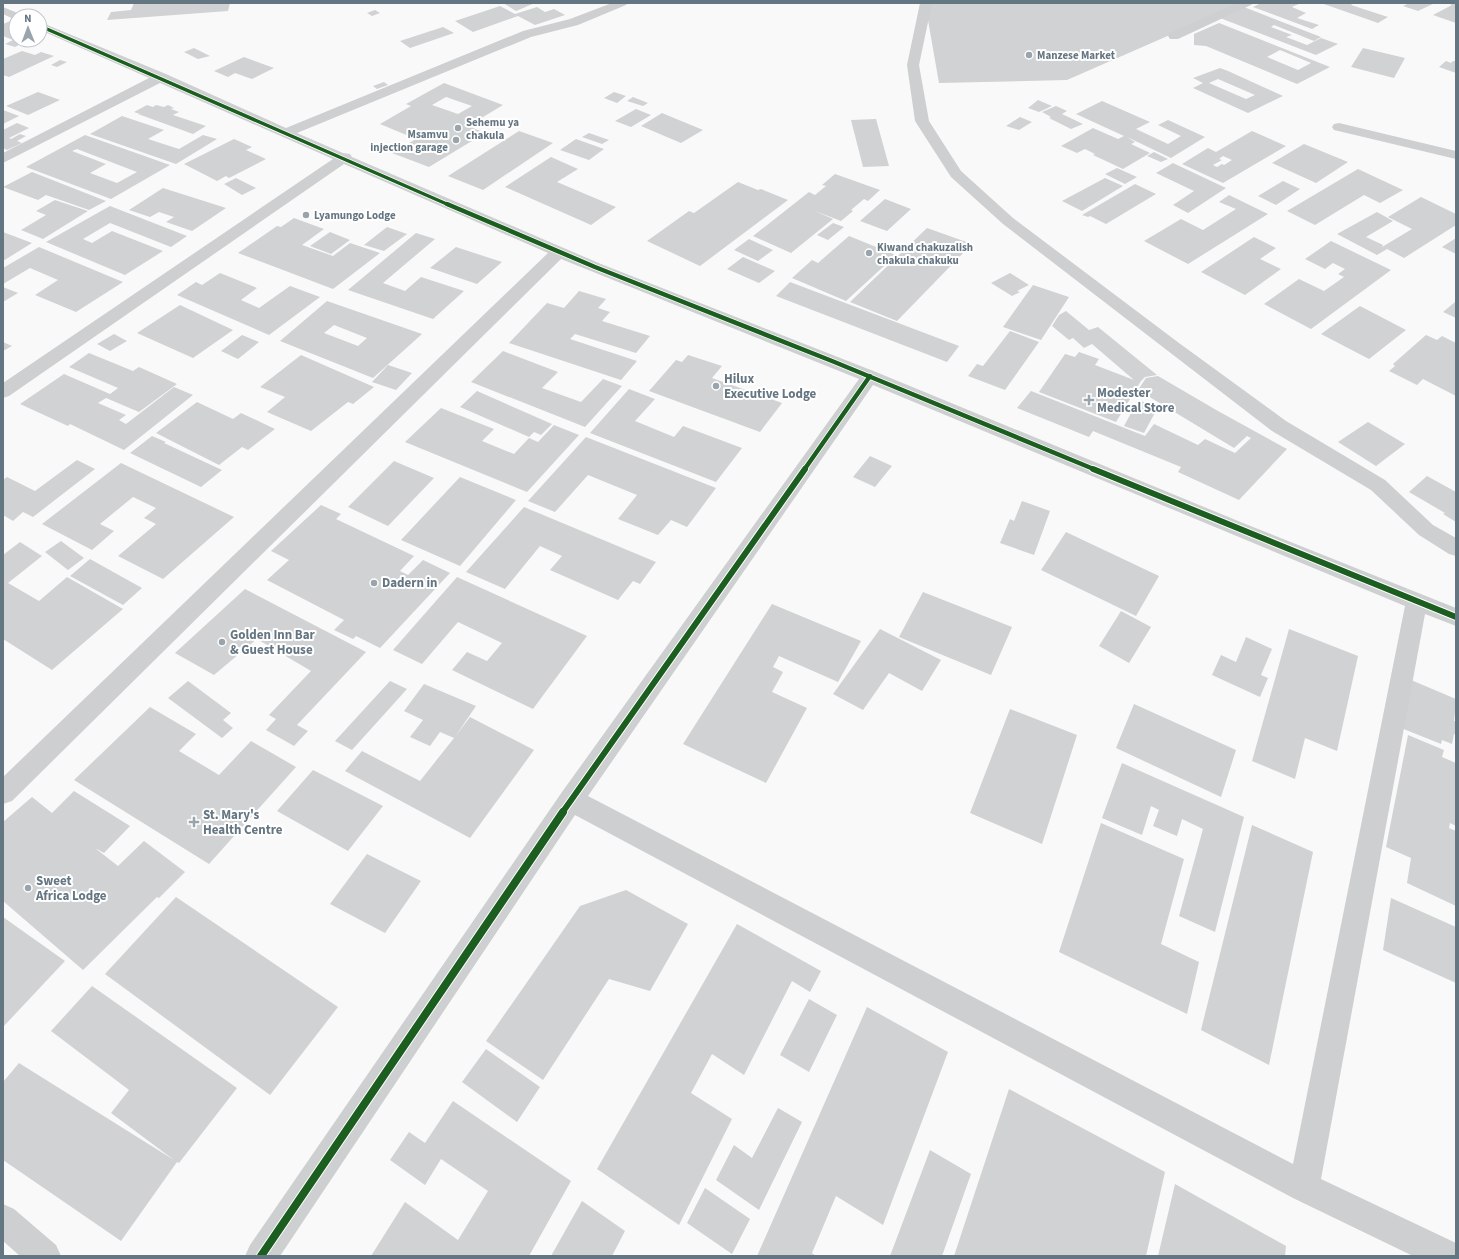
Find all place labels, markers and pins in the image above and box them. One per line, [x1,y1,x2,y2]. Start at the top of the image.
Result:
place label: Manzese Market [1037,48,1116,63]
marker: Manzese Market [1024,50,1034,60]
place label: Sehemu ya chakula [466,115,519,143]
marker: Sehemu ya chakula [453,123,463,133]
place label: Msamvu injection garage [370,127,448,155]
marker: Msamvu injection garage [451,135,461,145]
place label: Lyamungo Lodge [314,208,396,223]
marker: Lyamungo Lodge [301,210,311,220]
place label: Kiwand chakuzalish chakula chakuku [877,240,973,268]
marker: Kiwand chakuzalish chakula chakuku [864,248,874,258]
place label: Hilux Executive Lodge [724,370,817,403]
marker: Hilux Executive Lodge [711,381,721,391]
place label: Modester Medical Store [1097,384,1175,417]
marker: Modester Medical Store [1084,395,1094,405]
place label: Dadern in [382,574,438,592]
marker: Dadern in [369,578,379,588]
place label: Golden Inn Bar & Guest House [230,626,316,659]
marker: Golden Inn Bar & Guest House [217,637,227,647]
place label: St. Mary's Health Centre [203,806,283,839]
marker: St. Mary's Health Centre [188,816,200,828]
place label: Sweet Africa Lodge [35,872,107,905]
marker: Sweet Africa Lodge [23,883,33,893]

